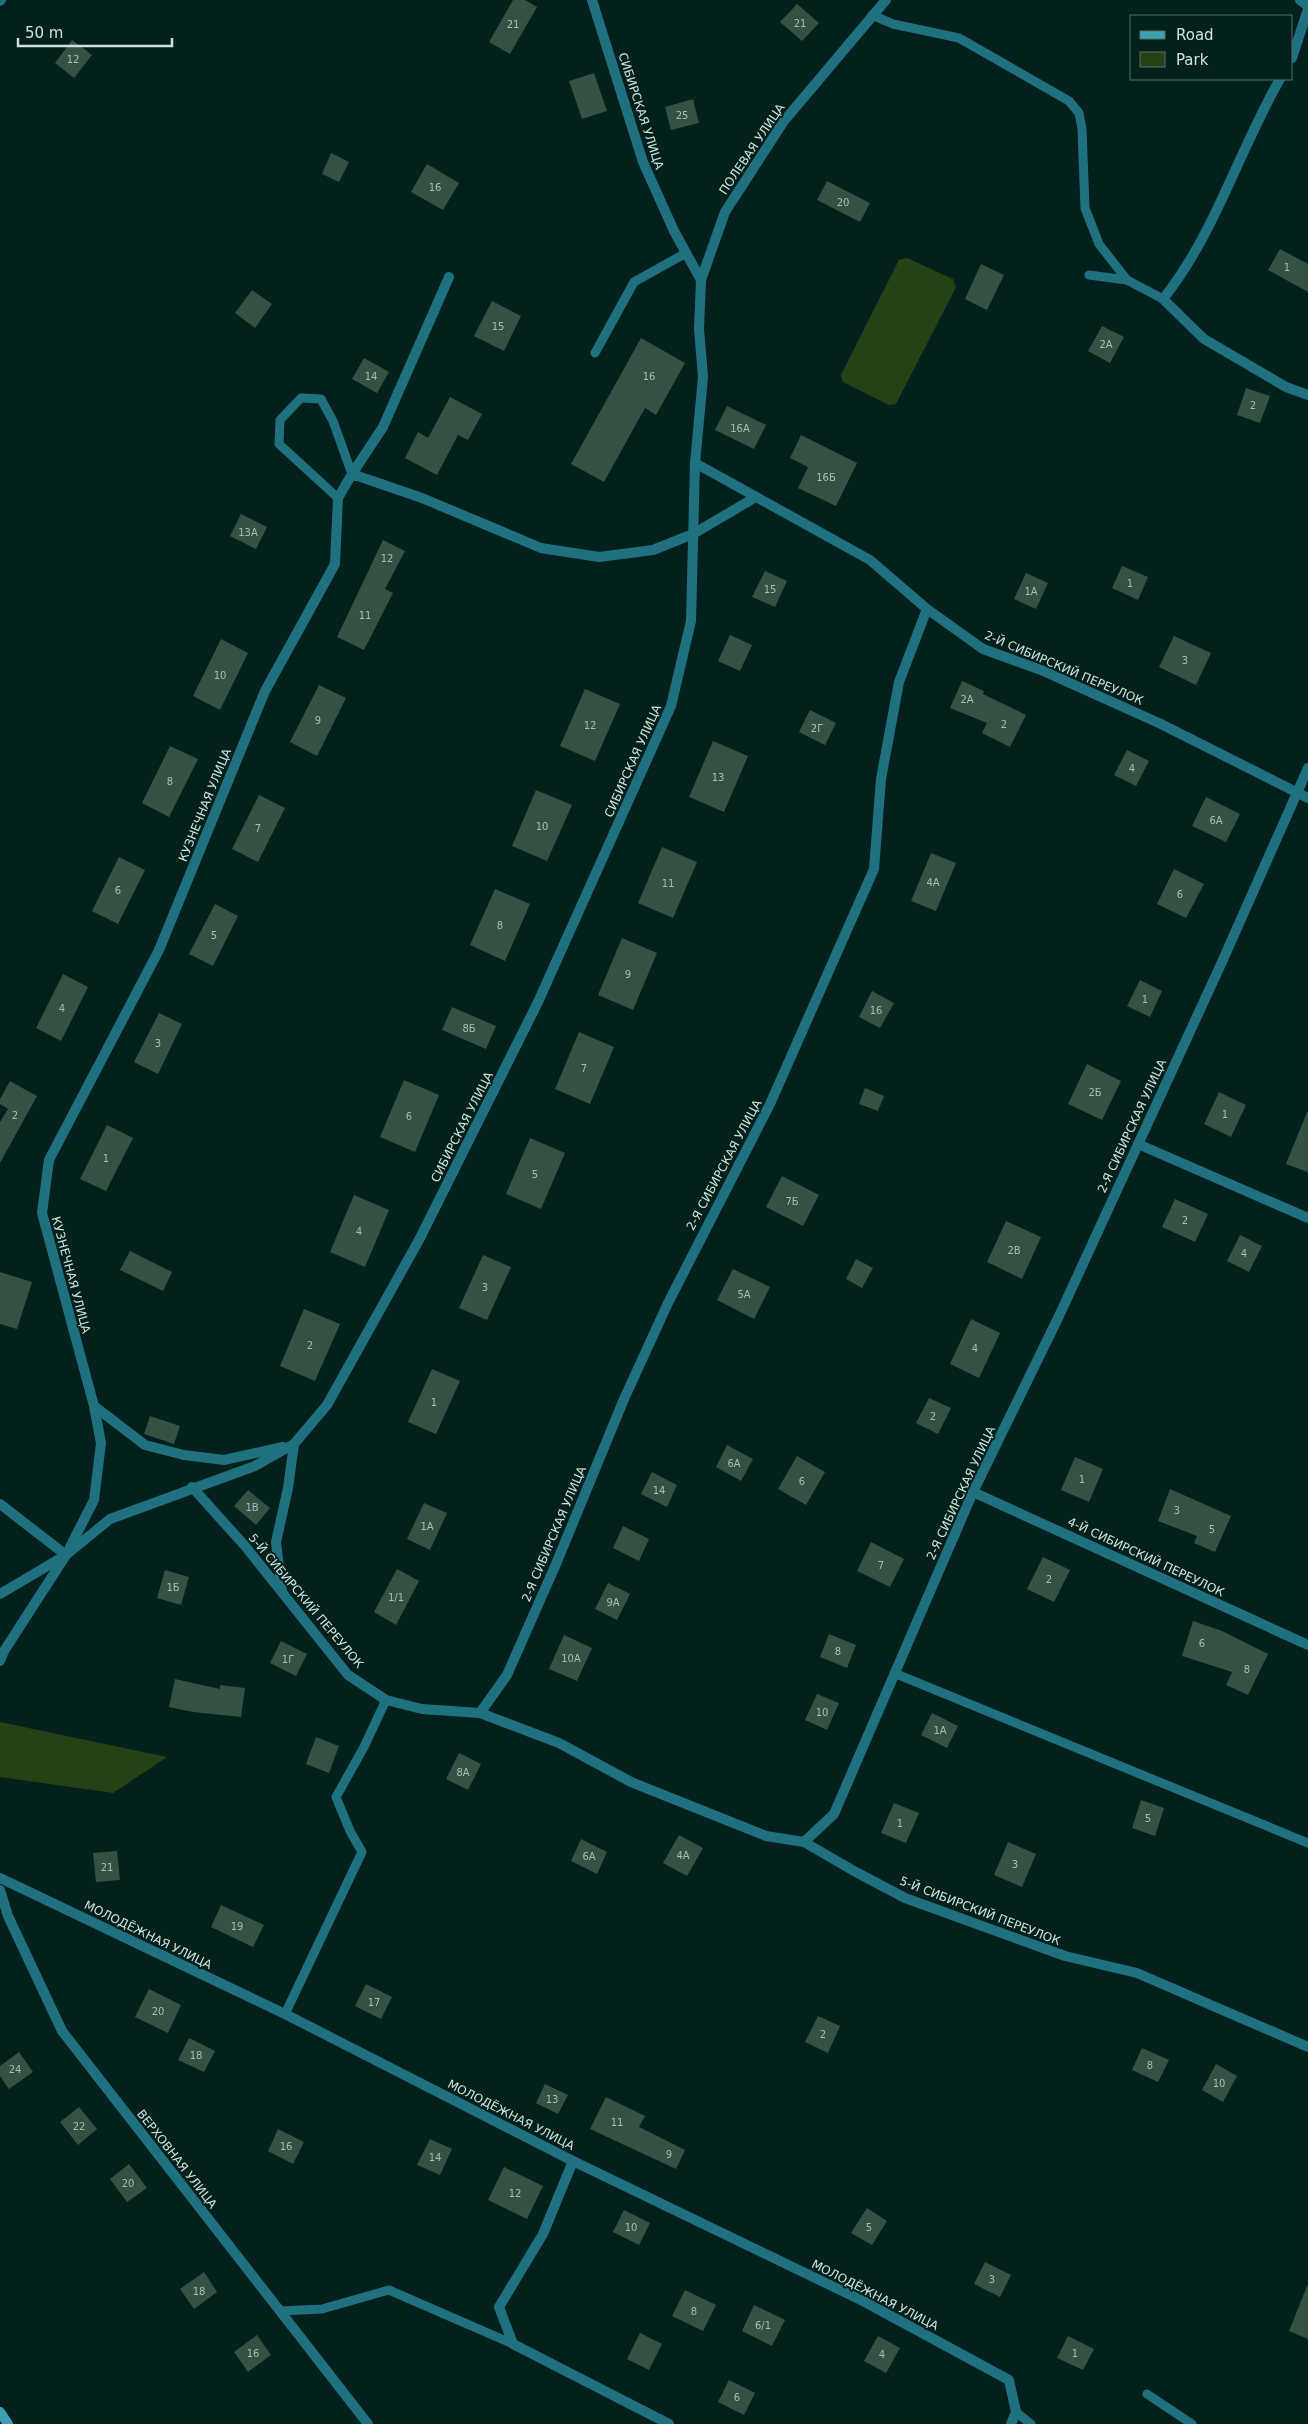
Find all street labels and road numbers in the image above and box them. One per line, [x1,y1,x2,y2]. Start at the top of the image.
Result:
street label: СИБИРСКАЯ УЛИЦА [616,51,667,172]
street label: ПОЛЕВАЯ УЛИЦА [716,100,788,197]
street label: 2-Й СИБИРСКИЙ ПЕРЕУЛОК [983,627,1146,708]
street label: СИБИРСКАЯ УЛИЦА [602,702,665,820]
street label: КУЗНЕЧНАЯ УЛИЦА [176,746,234,864]
street label: 2-Я СИБИРСКАЯ УЛИЦА [1095,1056,1170,1195]
street label: СИБИРСКАЯ УЛИЦА [428,1069,496,1184]
street label: 2-Я СИБИРСКАЯ УЛИЦА [684,1097,765,1233]
street label: КУЗНЕЧНАЯ УЛИЦА [49,1215,94,1336]
street label: 2-Я СИБИРСКАЯ УЛИЦА [924,1423,999,1562]
street label: 2-Я СИБИРСКАЯ УЛИЦА [519,1463,589,1604]
street label: 4-Й СИБИРСКИЙ ПЕРЕУЛОК [1066,1514,1227,1600]
street label: 5-Й СИБИРСКИЙ ПЕРЕУЛОК [246,1530,367,1671]
street label: 5-Й СИБИРСКИЙ ПЕРЕУЛОК [898,1873,1063,1948]
street label: МОЛОДЁЖНАЯ УЛИЦА [82,1897,215,1972]
street label: МОЛОДЁЖНАЯ УЛИЦА [445,2076,578,2153]
street label: ВЕРХОВНАЯ УЛИЦА [134,2107,220,2212]
street label: МОЛОДЁЖНАЯ УЛИЦА [809,2256,942,2333]

